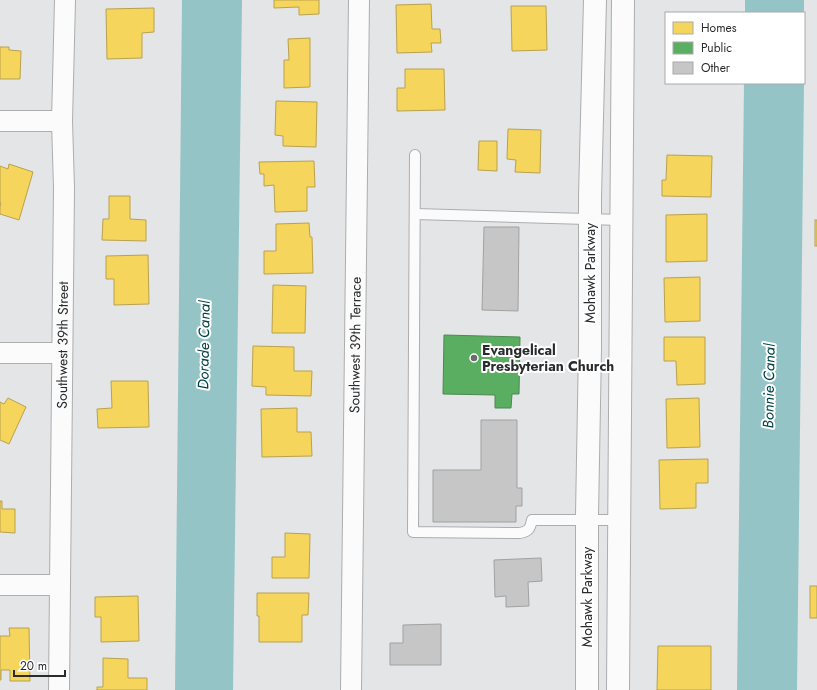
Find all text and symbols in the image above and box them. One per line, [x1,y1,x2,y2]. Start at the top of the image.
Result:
legend [665,12,805,84]
text: Homes [701,19,737,37]
text: Public [701,39,732,57]
text: Other [701,59,731,77]
street label: Mohawk Parkway [580,222,600,323]
street label: Southwest 39th Terrace [344,277,366,413]
street label: Southwest 39th Street [52,281,73,409]
water label: Dorade Canal [192,300,216,390]
place label: Evangelical Presbyterian Church [482,340,614,376]
water label: Bonnie Canal [757,343,781,429]
marker: Evangelical Presbyterian Church [469,353,479,363]
street label: Mohawk Parkway [577,546,597,647]
scale bar [14,652,65,678]
text: 20 m [20,657,47,675]

